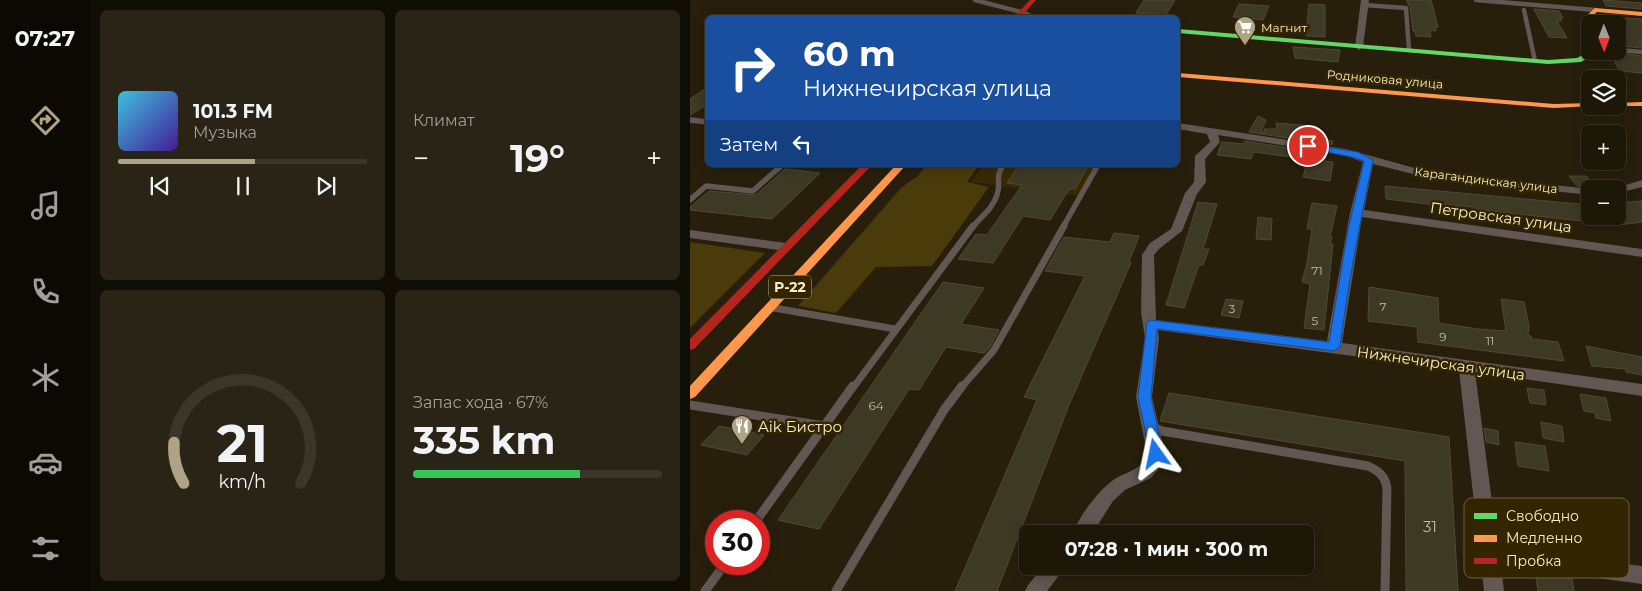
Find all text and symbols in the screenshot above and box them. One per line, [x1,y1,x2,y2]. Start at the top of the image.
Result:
supermarket icon: Магнит [1233,15,1257,46]
north arrow [1581,15,1626,60]
map controls [1581,15,1626,225]
place label: Магнит [1261,20,1308,35]
text: 07:27 [15,25,75,52]
text: 60 m [803,32,896,75]
icon: right [720,35,785,100]
street label: Родниковая улица [1326,66,1444,92]
button: layers [1581,70,1626,115]
text: Нижнечирская улица [803,75,1052,102]
text: 101.3 FM [193,100,273,123]
icon: directions [28,103,63,138]
text: Климат [413,111,475,130]
text: Музыка [193,123,257,142]
pin [1287,125,1329,167]
button: + [1581,125,1626,170]
icon: left [788,130,816,158]
icon: arrive [1294,132,1322,160]
text: Затем [720,133,778,156]
text: 19° [510,135,565,182]
text: − [413,141,429,175]
text: + [646,141,662,175]
street label: Карагандинская улица [1414,164,1558,196]
icon: previous [146,172,174,200]
icon: pause [229,172,257,200]
icon: next [312,172,340,200]
button: − [1581,180,1626,225]
icon: music [28,188,63,223]
street label: Петровская улица [1429,198,1573,236]
house number: 71 [1311,263,1323,278]
icon: phone [28,274,63,309]
road number: Р-22 [769,276,811,298]
house number: 7 [1379,299,1387,314]
house number: 3 [1229,301,1236,316]
house number: 5 [1312,313,1319,328]
house number: 9 [1439,329,1447,344]
house number: 11 [1486,333,1494,348]
street label: Нижнечирская улица [1356,342,1526,384]
icon: climate [28,360,63,395]
text: Запас хода · 67% [413,393,548,412]
house number: 64 [868,398,884,413]
text: 21 [217,412,268,475]
restaurant icon: Aik Бистро [730,414,754,445]
text: 335 km [413,417,555,464]
place label: Aik Бистро [758,417,842,436]
position arrow [1129,427,1181,479]
icon: car [28,445,63,480]
text: km/h [219,471,266,492]
legend [1464,498,1629,578]
text: Свободно [1506,507,1579,525]
speed limit sign: 30 [705,510,770,575]
house number: 31 [1423,517,1437,536]
text: Медленно [1506,529,1582,547]
icon: filters [28,531,63,566]
text: 07:28 · 1 мин · 300 m [1065,538,1268,561]
text: Пробка [1506,552,1561,570]

